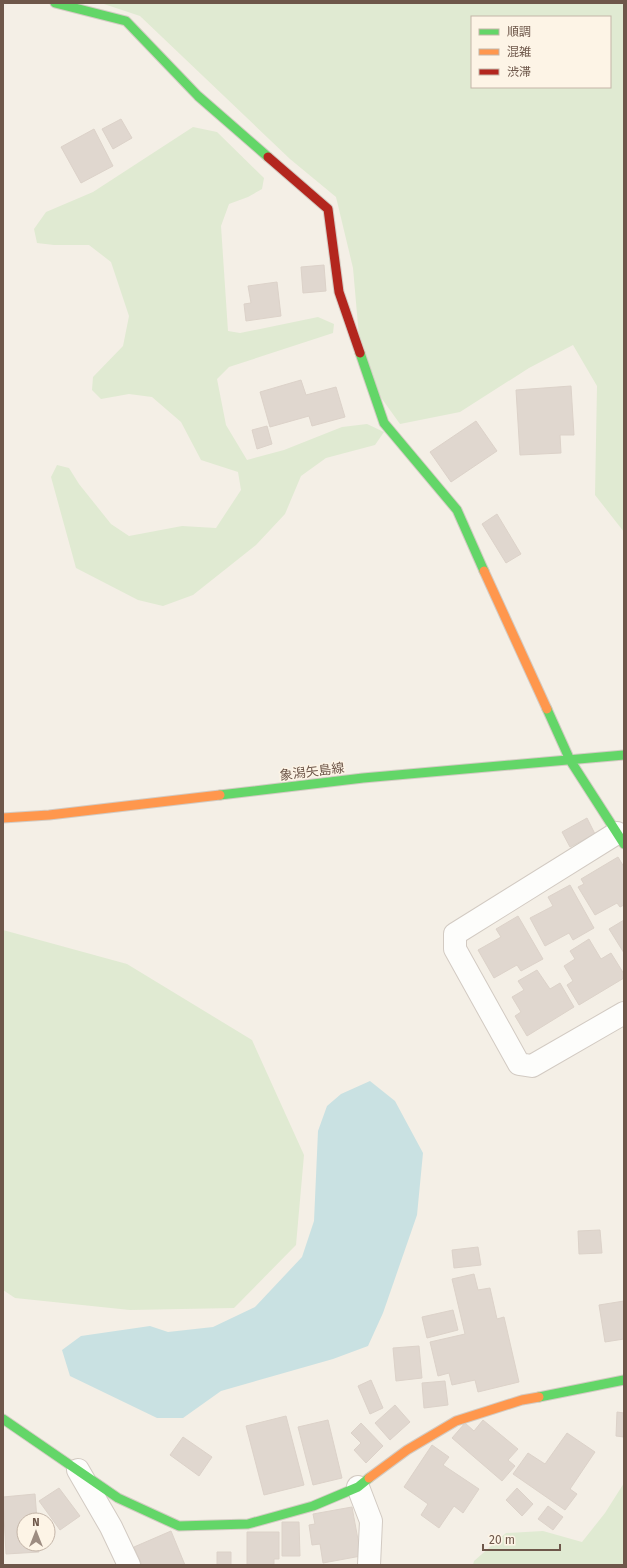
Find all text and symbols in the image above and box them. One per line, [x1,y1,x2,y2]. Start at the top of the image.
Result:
legend [471,16,611,88]
text: 順調 [507,25,531,39]
text: 混雑 [507,45,531,59]
text: 渋滞 [507,65,531,79]
street label: 象潟矢島線 [279,760,345,783]
north arrow [16,1512,56,1552]
text: N [32,1516,40,1529]
scale bar [483,1526,560,1552]
text: 20 m [489,1533,515,1547]

